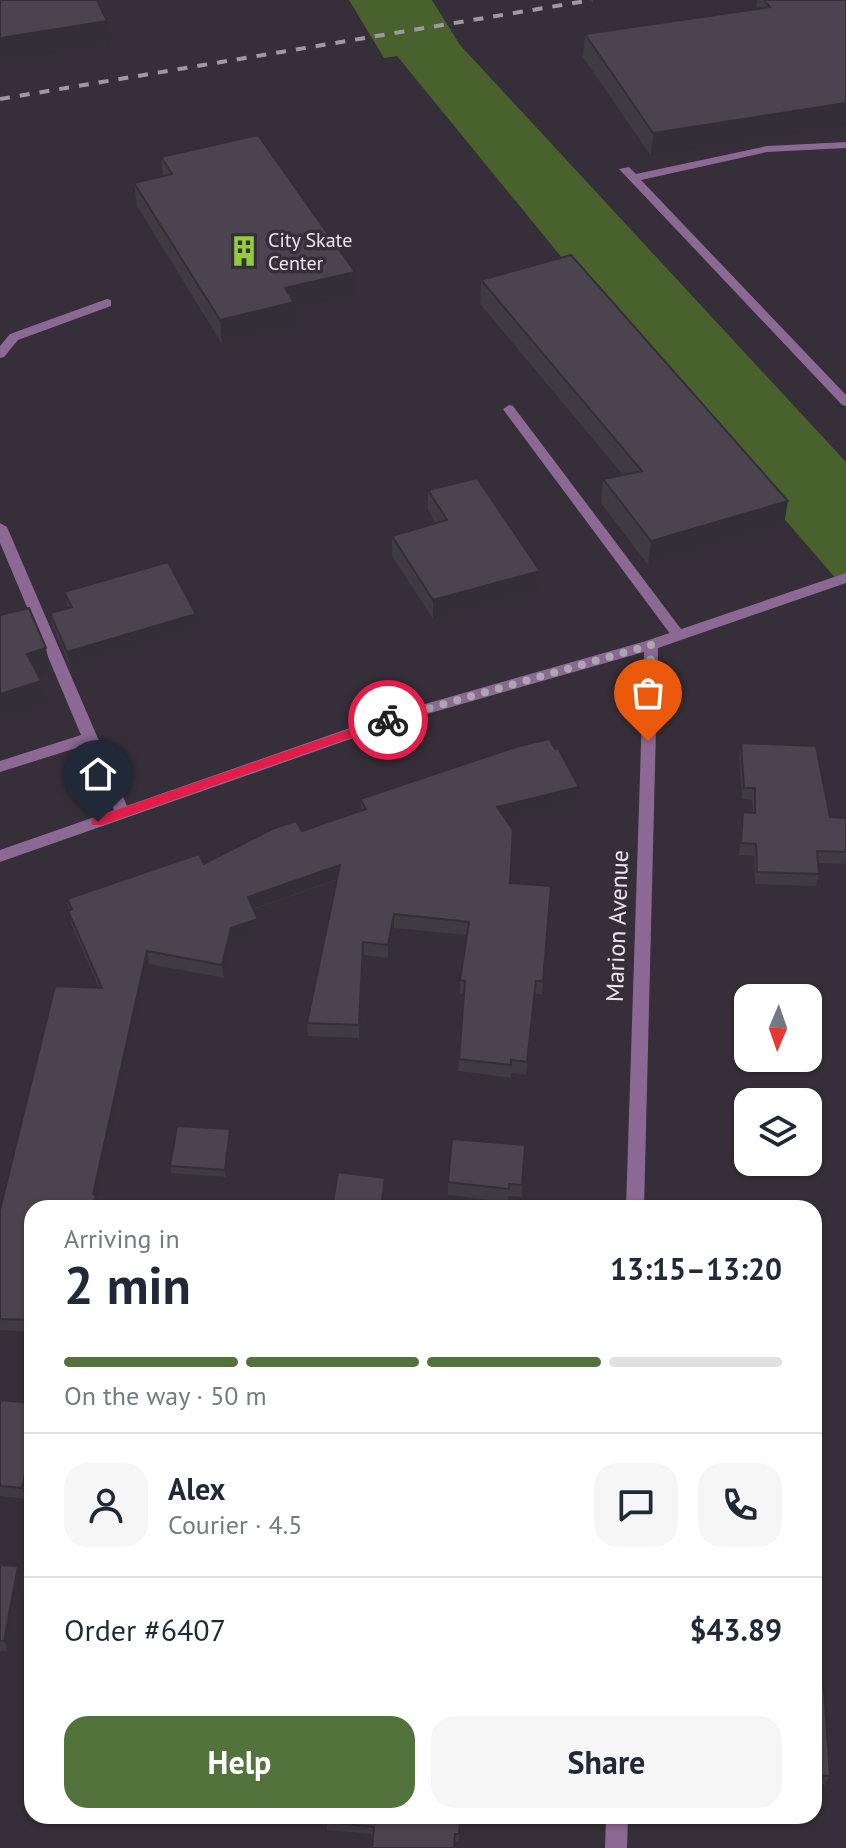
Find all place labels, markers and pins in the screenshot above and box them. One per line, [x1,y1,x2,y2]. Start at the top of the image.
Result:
place label: City Skate Center [268,227,352,276]
building icon: City Skate Center [227,234,261,268]
pin [614,659,682,741]
pin [64,740,132,822]

